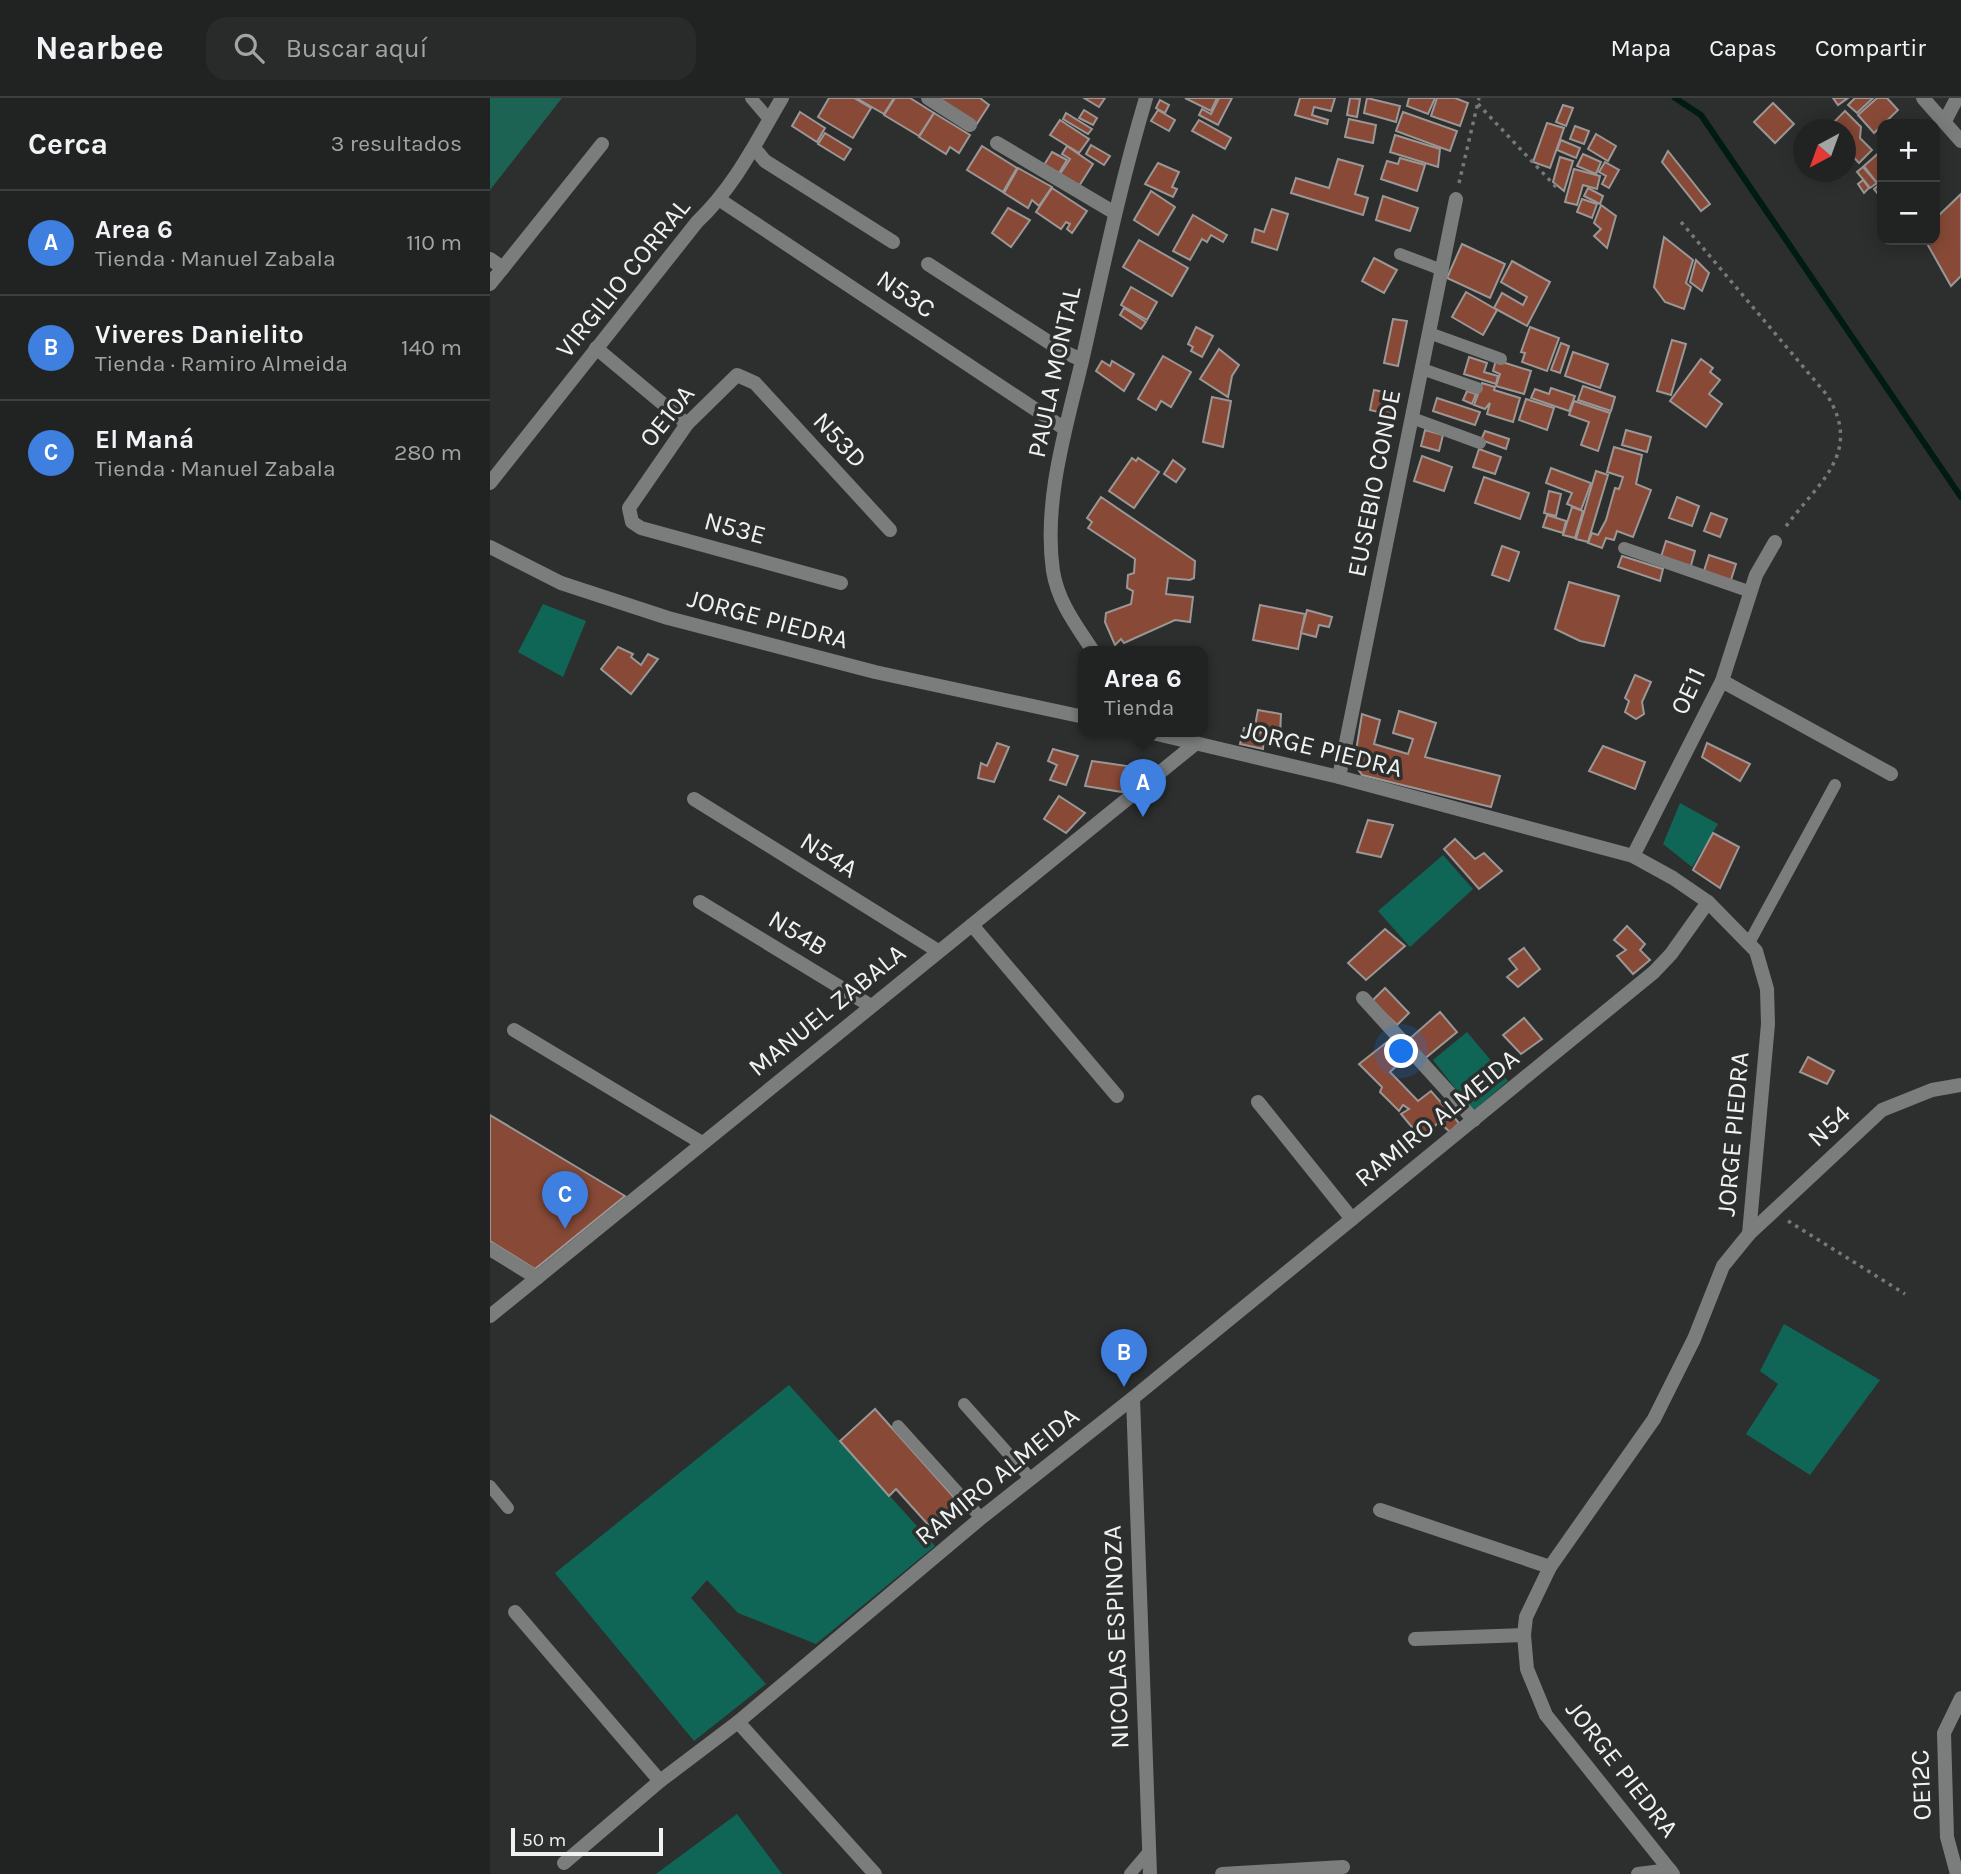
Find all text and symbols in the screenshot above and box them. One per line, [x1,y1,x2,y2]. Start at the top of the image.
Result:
search box [206,17,696,80]
text: Nearbee [35,29,164,67]
icon: search [230,29,268,67]
text: Buscar aquí [286,33,428,64]
text: Mapa [1610,34,1671,62]
text: Capas [1709,34,1777,62]
text: Compartir [1815,34,1926,62]
north arrow [1793,119,1856,182]
map controls [1877,119,1940,245]
button: + [1877,119,1940,182]
text: Cerca [28,126,108,162]
text: 3 resultados [331,130,462,157]
button: − [1877,182,1940,245]
street label: VIRGILIO CORRAL [549,192,697,364]
text: Area 6 [95,214,173,245]
text: A [44,229,58,256]
text: 110 m [406,229,462,256]
text: Tienda · Manuel Zabala [95,245,336,272]
street label: N53C [871,263,941,325]
street label: PAULA MONTAL [1021,284,1087,460]
text: Viveres Danielito [95,319,304,350]
text: B [44,334,58,361]
text: 140 m [401,334,462,361]
text: Tienda · Ramiro Almeida [95,350,348,377]
street label: OE10A [633,379,701,453]
street label: EUSEBIO CONDE [1341,386,1407,580]
street label: N53D [807,406,873,474]
text: El Maná [95,424,194,455]
text: C [44,439,58,466]
text: 280 m [394,439,462,466]
text: Tienda · Manuel Zabala [95,455,336,482]
street label: N53E [701,505,769,551]
street label: JORGE PIEDRA [684,583,852,655]
popup [1078,646,1208,737]
street label: OE11 [1664,662,1712,720]
text: Area 6 [1104,663,1182,694]
text: Tienda [1104,694,1174,721]
street label: JORGE PIEDRA [1238,714,1406,784]
pin: A [1120,759,1166,817]
street label: N54A [795,825,864,885]
street label: N54B [763,903,833,963]
street label: MANUEL ZABALA [742,937,912,1083]
your location [1384,1034,1418,1068]
street label: RAMIRO ALMEIDA [1349,1042,1525,1194]
street label: JORGE PIEDRA [1710,1050,1756,1218]
street label: N54 [1801,1099,1857,1153]
pin: C [542,1171,588,1229]
pin: B [1101,1329,1147,1387]
street label: RAMIRO ALMEIDA [909,1400,1085,1552]
street label: NICOLAS ESPINOZA [1097,1525,1135,1749]
street label: JORGE PIEDRA [1559,1694,1685,1844]
street label: OE12C [1904,1749,1938,1821]
scale bar [511,1825,663,1857]
text: 50 m [522,1829,566,1851]

